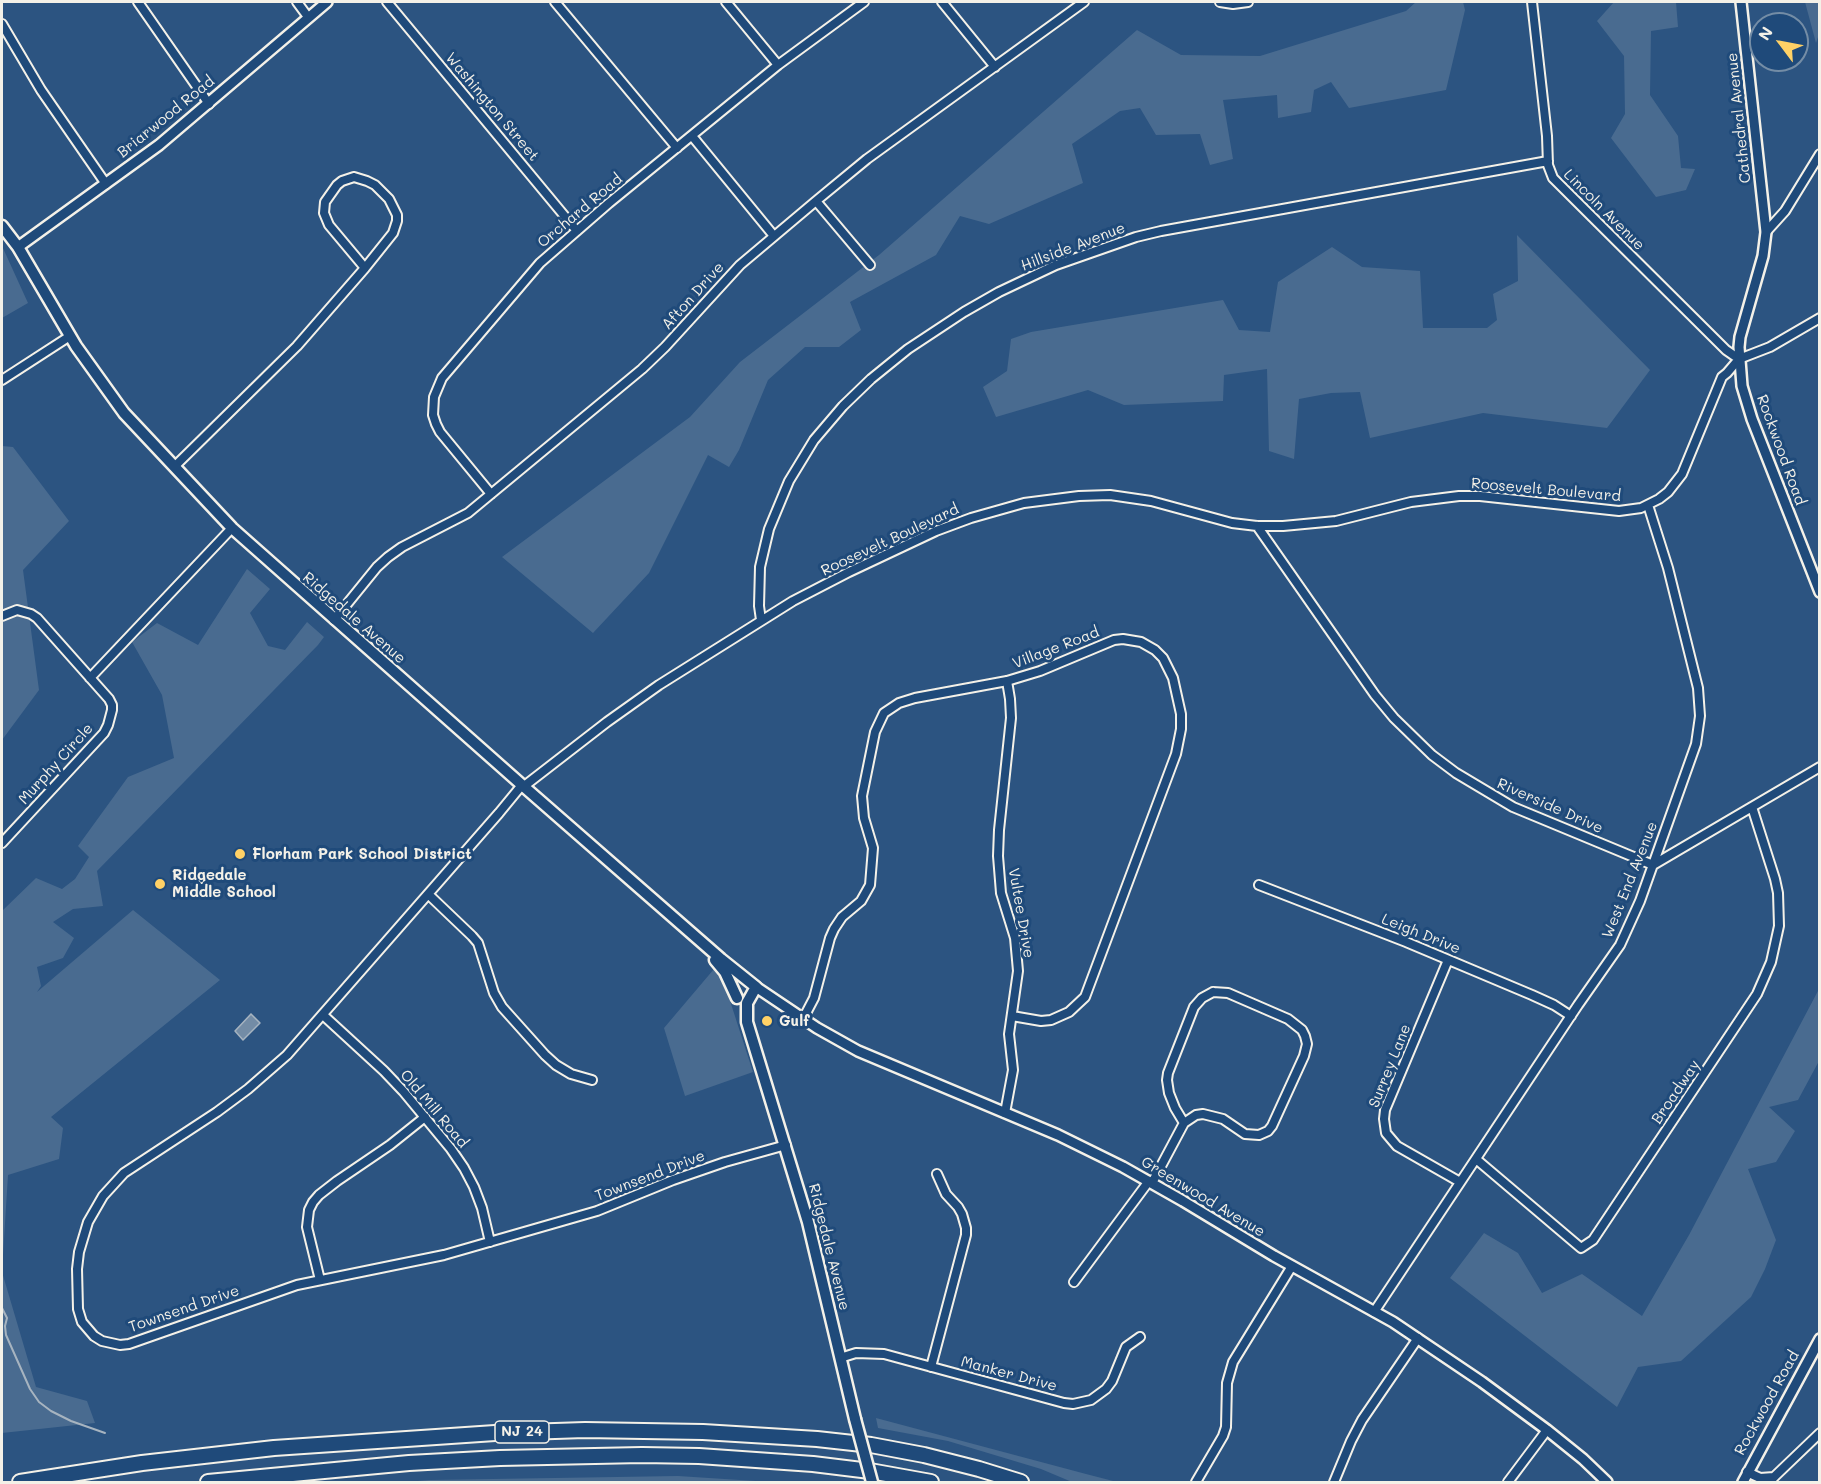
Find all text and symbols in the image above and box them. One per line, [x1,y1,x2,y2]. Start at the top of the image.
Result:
north arrow [1749,12,1809,72]
text: N [1753,23,1777,44]
street label: Washington Street [441,49,543,165]
street label: Cathedral Avenue [1723,52,1755,184]
street label: Briarwood Road [114,72,218,162]
street label: Lincoln Avenue [1560,166,1648,254]
street label: Orchard Road [534,170,626,252]
street label: Hillside Avenue [1018,219,1128,275]
street label: Afton Drive [658,259,728,333]
street label: Rockwood Road [1753,392,1809,508]
street label: Roosevelt Boulevard [1470,474,1622,506]
street label: Roosevelt Boulevard [818,500,962,580]
street label: Ridgedale Avenue [299,568,409,668]
street label: Village Road [1010,623,1102,673]
street label: Murphy Circle [15,720,97,808]
street label: Riverside Drive [1494,775,1606,837]
street label: West End Avenue [1598,819,1662,941]
place label: Florham Park School District [252,845,472,863]
marker: Florham Park School District [233,847,247,861]
place label: Ridgedale Middle School [172,866,276,901]
street label: Vultee Drive [1004,867,1038,959]
marker: Ridgedale Middle School [153,877,167,891]
street label: Leigh Drive [1379,910,1463,958]
place label: Gulf [779,1012,810,1030]
marker: Gulf [760,1014,774,1028]
street label: Surrey Lane [1365,1022,1415,1110]
street label: Broadway [1648,1057,1704,1127]
street label: Old Mill Road [396,1066,472,1152]
street label: Townsend Drive [593,1147,707,1205]
street label: Greenwood Avenue [1138,1153,1268,1241]
street label: Ridgedale Avenue [805,1182,853,1312]
street label: Townsend Drive [126,1282,242,1336]
street label: Rockwood Road [1731,1348,1803,1458]
street label: Manker Drive [959,1353,1059,1395]
road number: NJ 24 [495,1421,549,1443]

